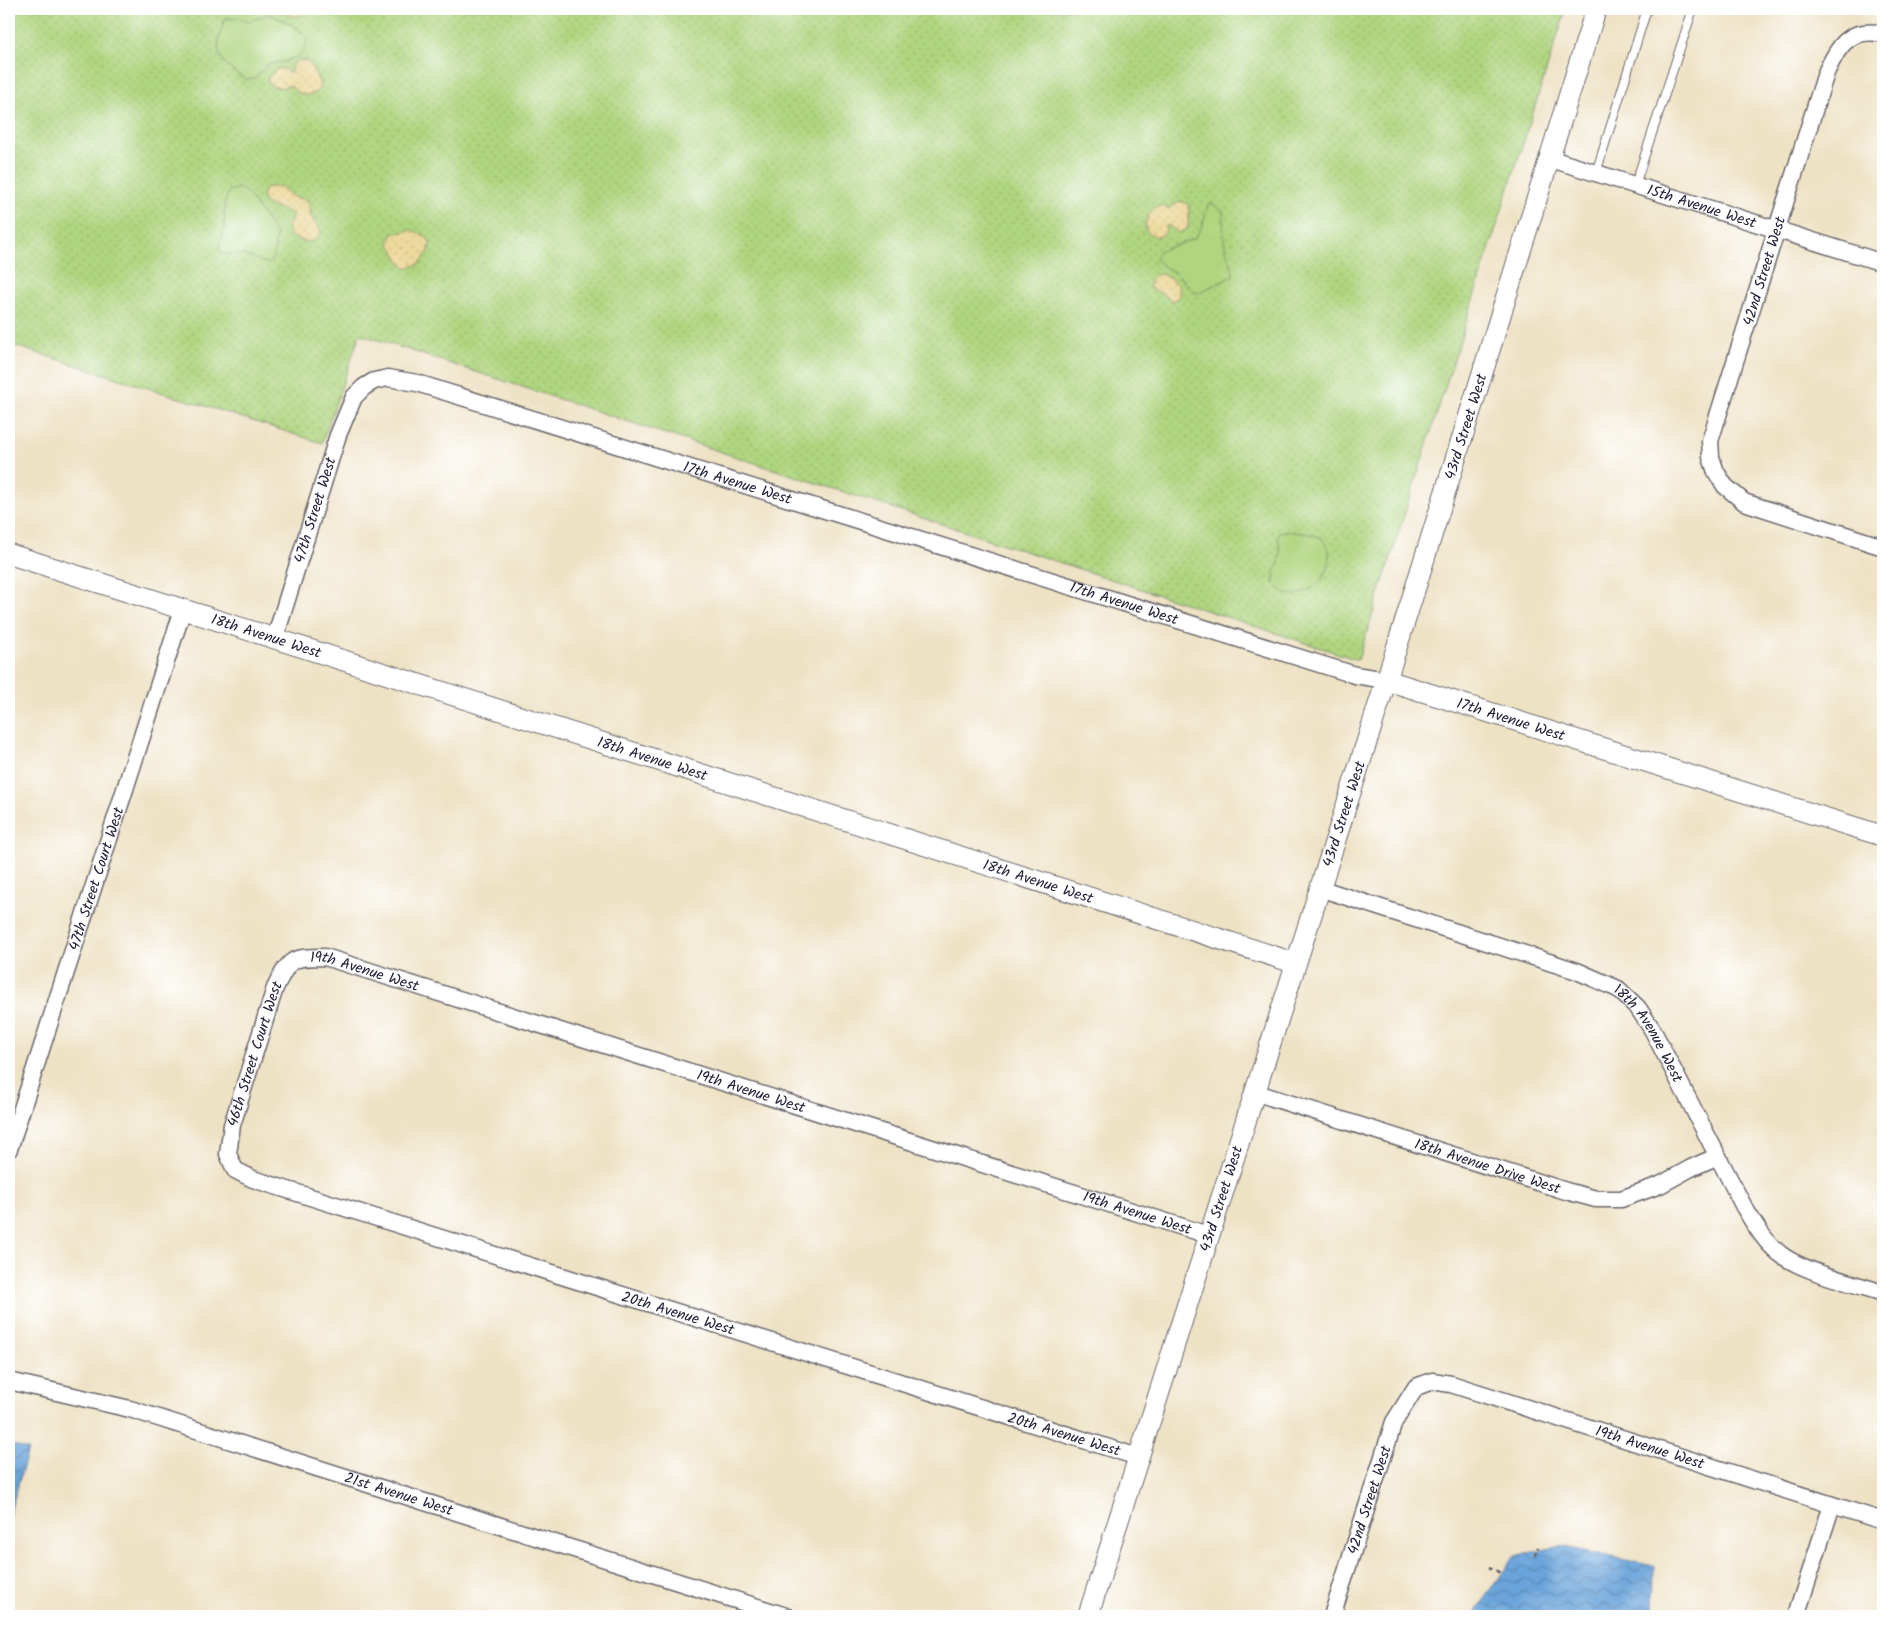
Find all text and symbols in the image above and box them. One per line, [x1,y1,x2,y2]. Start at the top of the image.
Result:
street label: 15th Avenue West [1644,179,1759,236]
street label: 42nd Street West [1737,213,1793,329]
street label: 43rd Street West [1439,371,1495,483]
street label: 47th Street West [288,454,343,566]
street label: 17th Avenue West [680,456,795,512]
street label: 17th Avenue West [1067,576,1181,632]
street label: 18th Avenue West [208,608,324,666]
street label: 17th Avenue West [1453,692,1568,749]
street label: 18th Avenue West [594,731,710,788]
street label: 43rd Street West [1317,758,1373,870]
street label: 47th Street Court West [63,804,131,954]
street label: 18th Avenue West [980,853,1096,911]
street label: 19th Avenue West [310,946,422,999]
street label: 46th Street Court West [221,977,290,1130]
street label: 18th Avenue West [1610,978,1689,1087]
street label: 19th Avenue West [693,1064,808,1121]
street label: 18th Avenue Drive West [1411,1133,1563,1202]
street label: 43rd Street West [1194,1143,1250,1255]
street label: 19th Avenue West [1080,1185,1195,1242]
street label: 20th Avenue West [618,1285,737,1343]
street label: 20th Avenue West [1004,1406,1123,1464]
street label: 19th Avenue West [1592,1420,1707,1477]
street label: 42nd Street West [1341,1442,1399,1558]
street label: 21st Avenue West [341,1466,456,1523]

